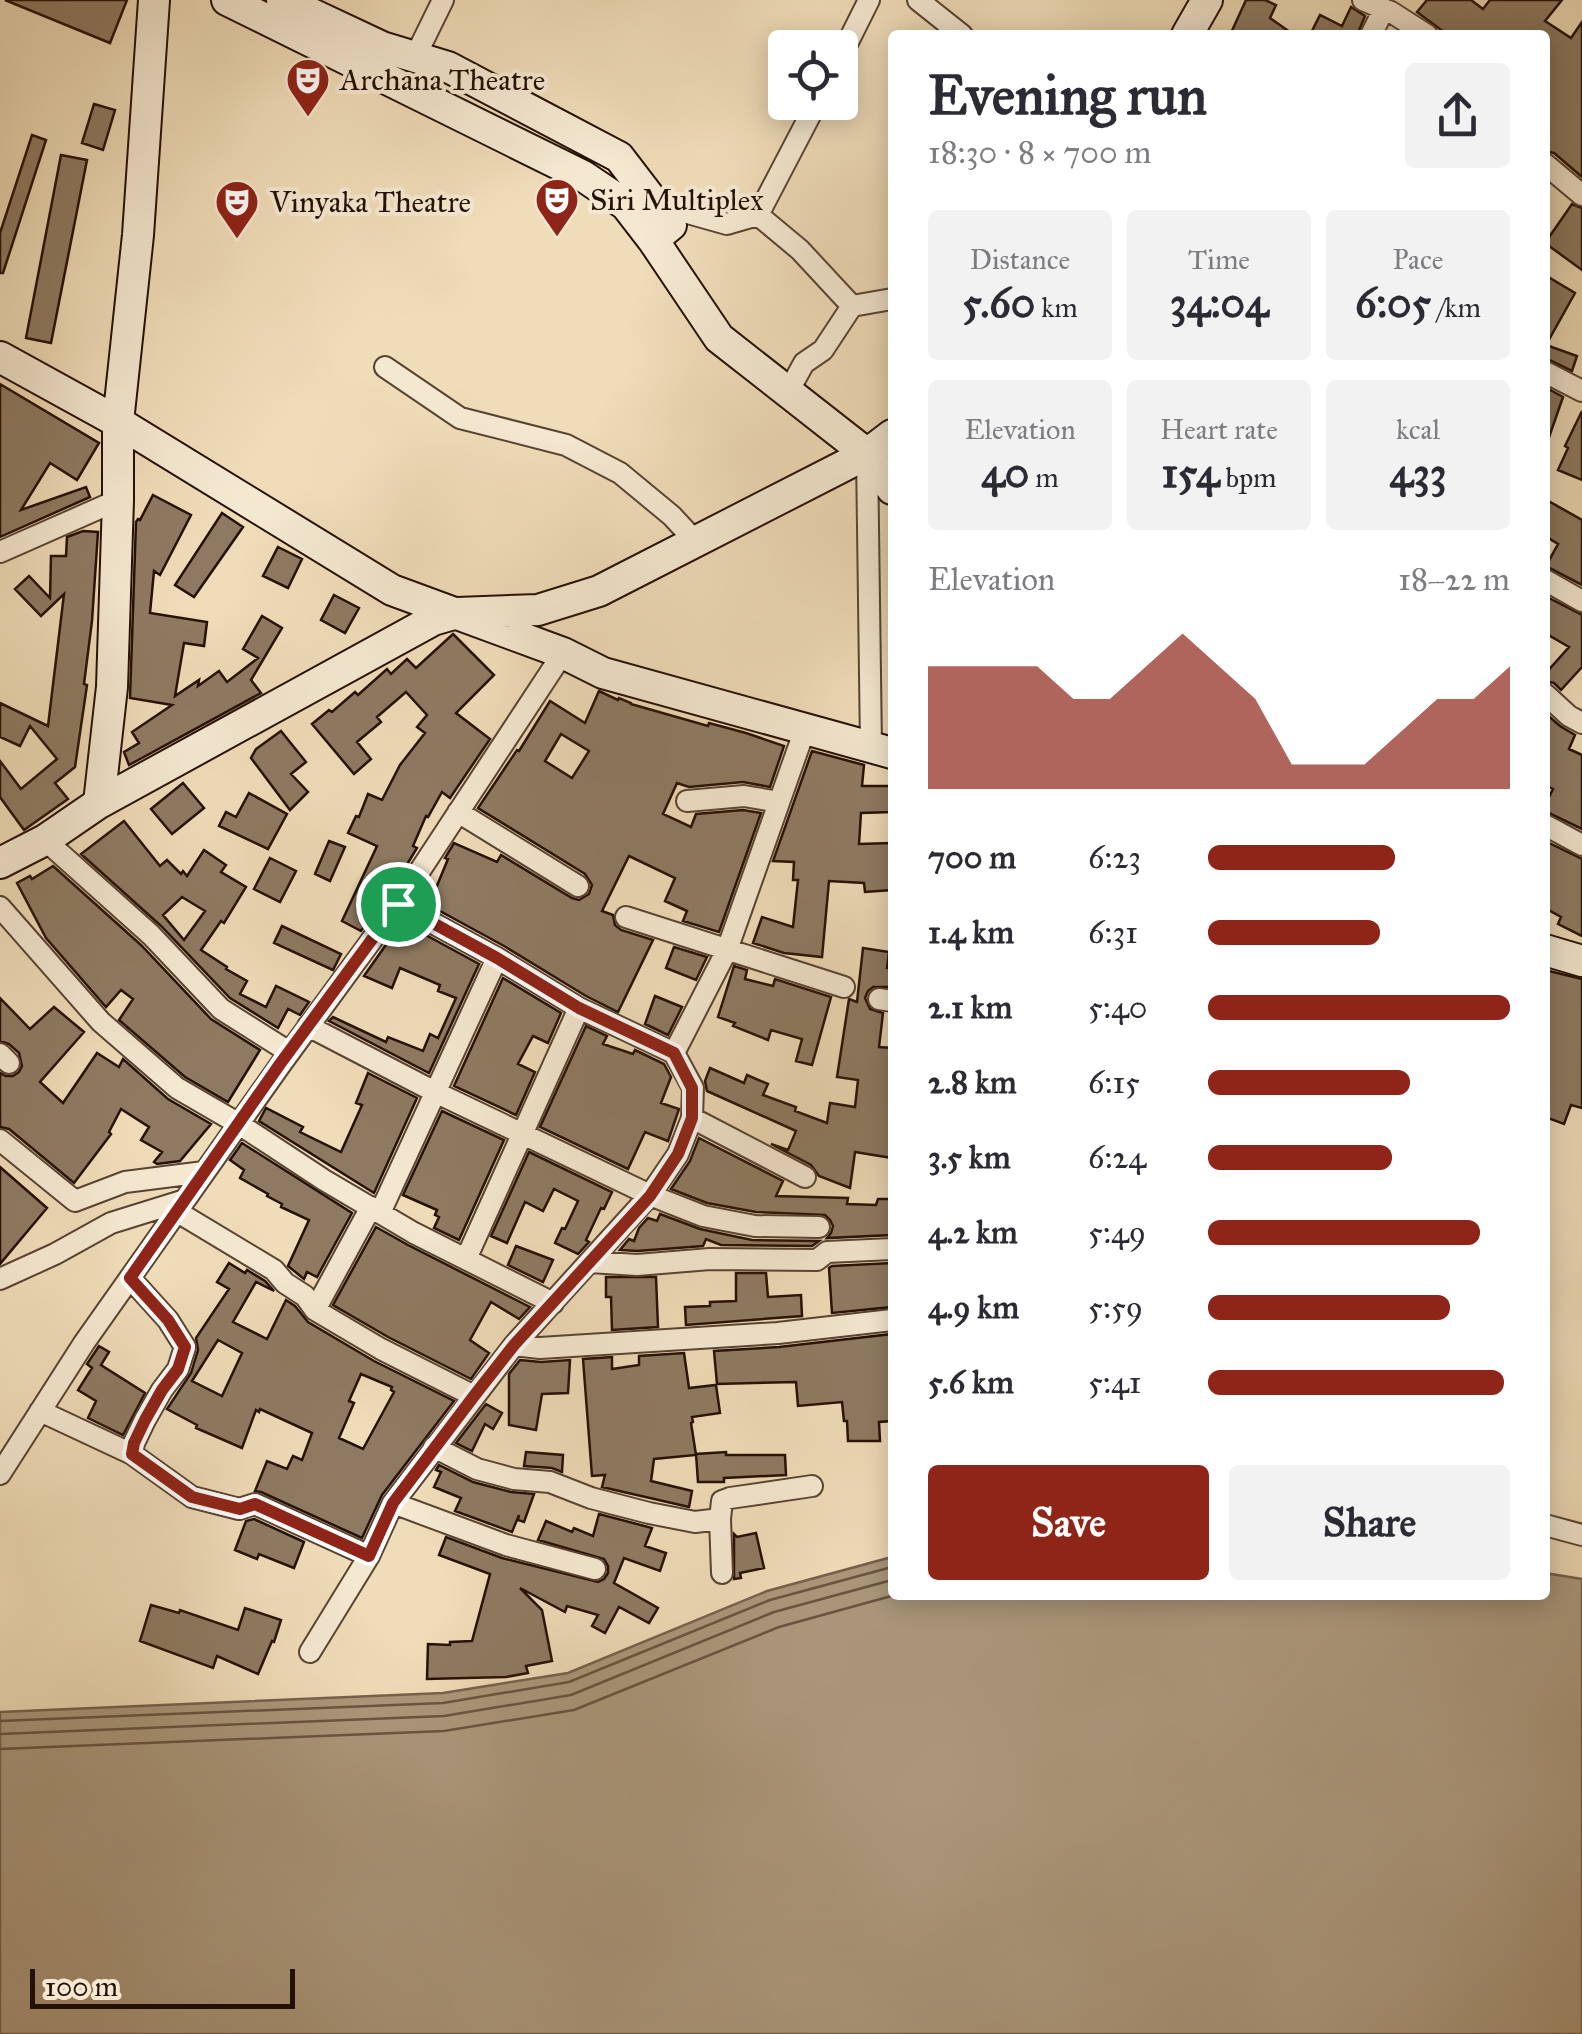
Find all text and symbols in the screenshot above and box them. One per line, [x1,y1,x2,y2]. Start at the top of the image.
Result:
map controls [768,30,858,120]
button: locate [768,30,858,120]
theatre icon: Archana Theatre [285,57,331,118]
place label: Archana Theatre [338,62,545,98]
text: Evening run [928,62,1207,129]
button: share [1405,63,1510,168]
text: 18:30 · 8 × 700 m [928,133,1151,172]
theatre icon: Siri Multiplex [534,177,580,238]
theatre icon: Vinyaka Theatre [214,179,260,240]
place label: Siri Multiplex [590,182,764,218]
place label: Vinyaka Theatre [269,184,471,220]
text: Distance [970,242,1070,277]
text: Time [1188,242,1250,277]
text: Pace [1393,242,1443,277]
text: 5.60 [962,277,1035,329]
text: 34:04 [1170,277,1268,329]
text: 6:05 [1355,277,1431,329]
text: km [1035,290,1078,325]
text: /km [1431,290,1481,325]
text: Elevation [964,412,1076,447]
text: Heart rate [1160,412,1278,447]
text: kcal [1396,412,1440,447]
text: 40 [981,447,1029,499]
text: 154 [1161,447,1220,499]
text: 433 [1390,447,1447,499]
text: m [1029,460,1059,495]
text: bpm [1220,460,1277,495]
text: Elevation [928,560,1055,599]
text: 18–22 m [1398,560,1510,599]
text: 700 m [928,838,1016,877]
text: 6:23 [1088,838,1141,877]
pin [356,862,441,947]
icon: arrive [371,877,426,932]
text: 1.4 km [928,913,1014,952]
text: 6:31 [1088,913,1138,952]
text: 2.1 km [928,988,1012,1027]
text: 5:40 [1088,988,1147,1027]
text: 2.8 km [928,1063,1017,1102]
text: 6:15 [1088,1063,1140,1102]
text: 3.5 km [928,1138,1011,1177]
text: 6:24 [1088,1138,1146,1177]
text: 4.2 km [928,1213,1018,1252]
text: 5:49 [1088,1213,1146,1252]
text: 4.9 km [928,1288,1019,1327]
text: 5:59 [1088,1288,1143,1327]
text: 5.6 km [928,1363,1014,1402]
text: 5:41 [1088,1363,1141,1402]
button: Save [928,1465,1209,1580]
button: Share [1229,1465,1510,1580]
scale bar [30,1964,295,2008]
text: 100 m [45,1969,118,2004]

